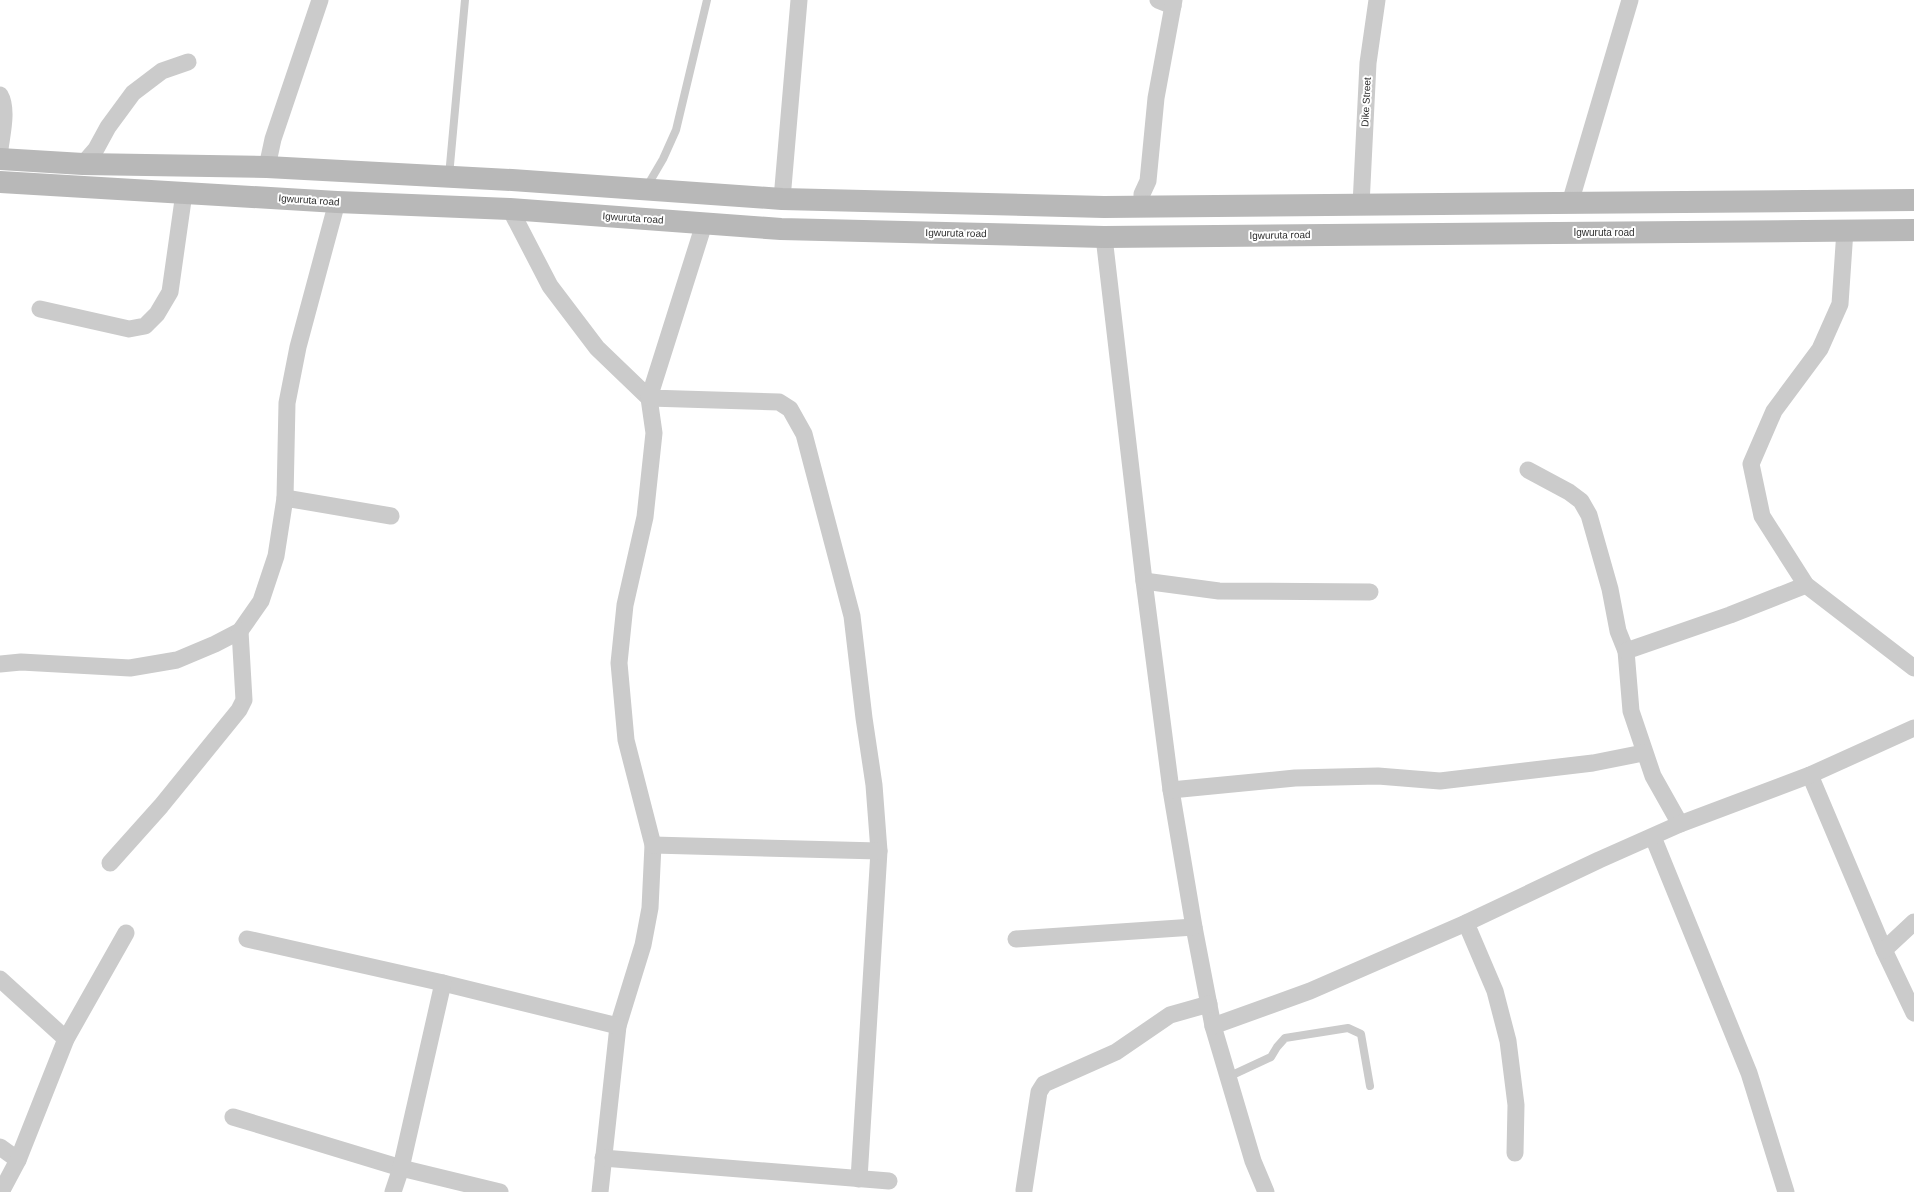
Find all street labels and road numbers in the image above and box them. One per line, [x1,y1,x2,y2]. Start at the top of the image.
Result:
street label: Dike Street [1359,77,1373,127]
street label: Igwuruta road [278,192,340,208]
street label: Igwuruta road [602,210,664,226]
street label: Igwuruta road [925,227,987,239]
street label: Igwuruta road [1573,227,1635,238]
street label: Igwuruta road [1249,229,1311,241]

